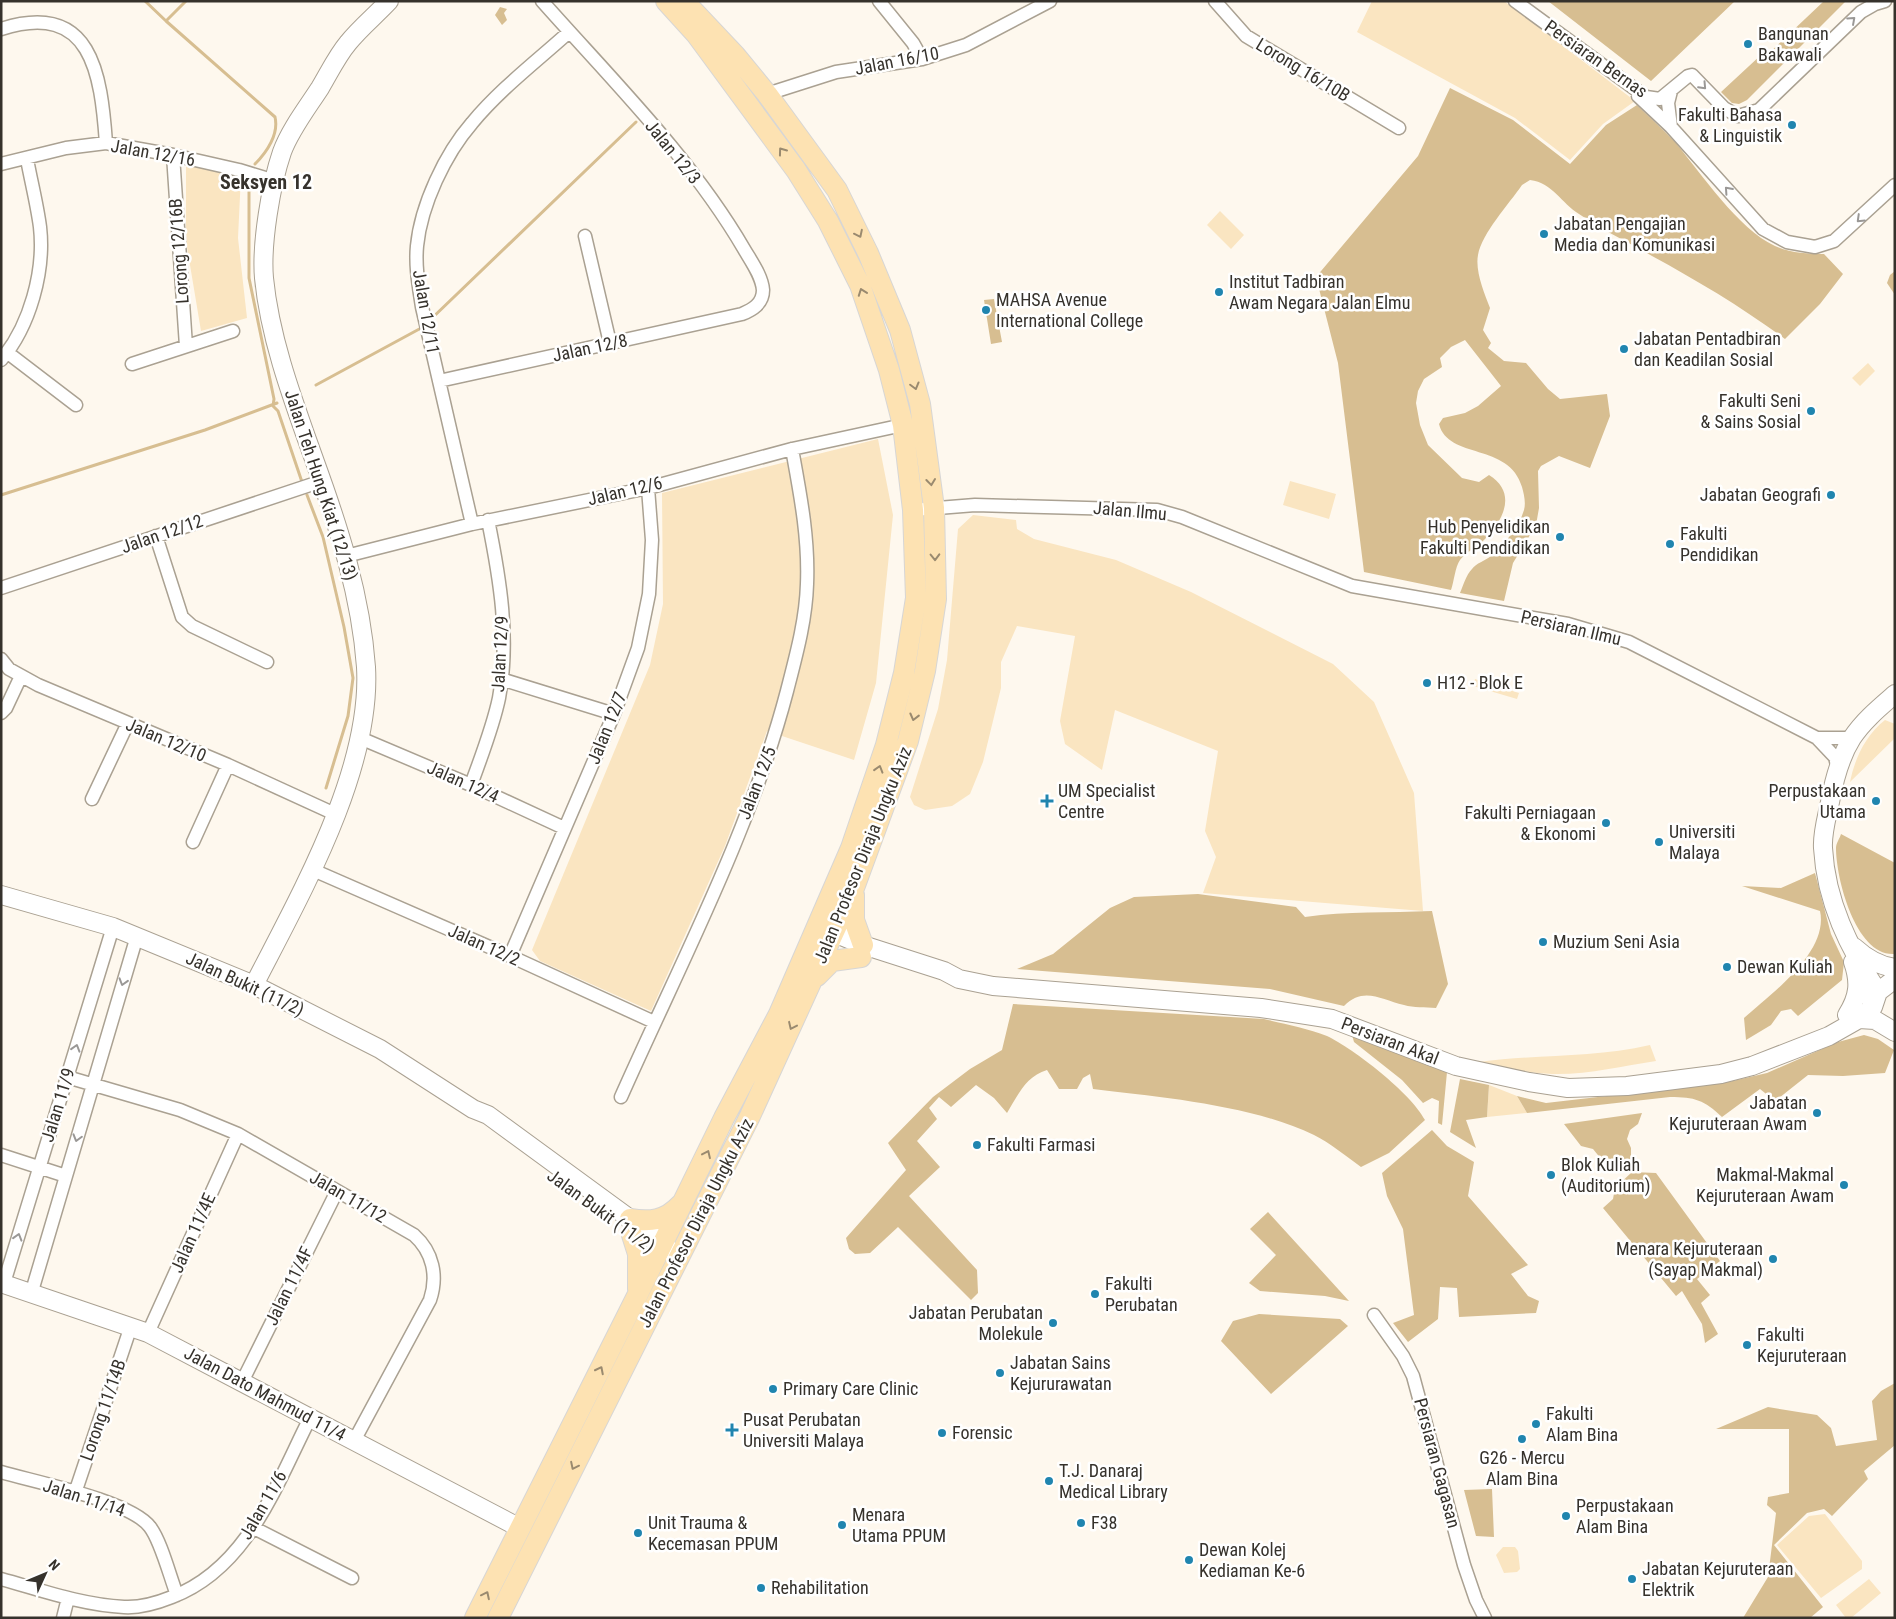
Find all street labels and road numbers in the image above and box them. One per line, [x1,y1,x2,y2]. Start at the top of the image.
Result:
street label: Persiaran Bernas [1541,15,1652,102]
street label: Lorong 16/10B [1253,33,1354,106]
street label: Jalan 16/10 [853,42,941,79]
street label: Jalan 12/3 [641,115,706,188]
street label: Jalan 12/16 [109,135,197,170]
street label: Lorong 12/16B [164,198,193,304]
street label: Jalan 12/11 [409,268,444,356]
street label: Jalan 12/8 [550,329,629,366]
street label: Jalan Teh Hung Kiat (12/13) [280,387,362,583]
street label: Jalan 12/6 [585,472,664,509]
street label: Jalan Ilmu [1092,497,1168,524]
street label: Jalan 12/12 [118,510,206,557]
street label: Persiaran Ilmu [1519,606,1623,649]
street label: Jalan 12/9 [487,615,512,693]
street label: Jalan 12/7 [583,688,631,767]
street label: Jalan 12/10 [123,713,209,766]
street label: Jalan 12/5 [733,743,780,822]
street label: Jalan Profesor Diraja Ungku Aziz [809,743,916,966]
street label: Jalan 12/4 [424,756,502,807]
street label: Jalan 12/2 [445,919,523,970]
street label: Jalan Bukit (11/2) [182,947,308,1021]
street label: Persiaran Akal [1339,1012,1442,1069]
street label: Jalan 11/9 [36,1065,79,1144]
street label: Jalan Profesor Diraja Ungku Aziz [634,1115,758,1331]
street label: Jalan Bukit (11/2) [543,1165,659,1257]
street label: Jalan 11/12 [306,1166,390,1227]
street label: Jalan 11/4E [166,1190,219,1276]
street label: Jalan 11/4F [260,1243,317,1329]
street label: Jalan Dato Mahmud 11/4 [181,1342,350,1445]
street label: Lorong 11/14B [75,1356,130,1463]
street label: Persiaran Gagasan [1410,1396,1465,1530]
street label: Jalan 11/6 [234,1466,291,1543]
street label: Jalan 11/14 [40,1474,128,1521]

